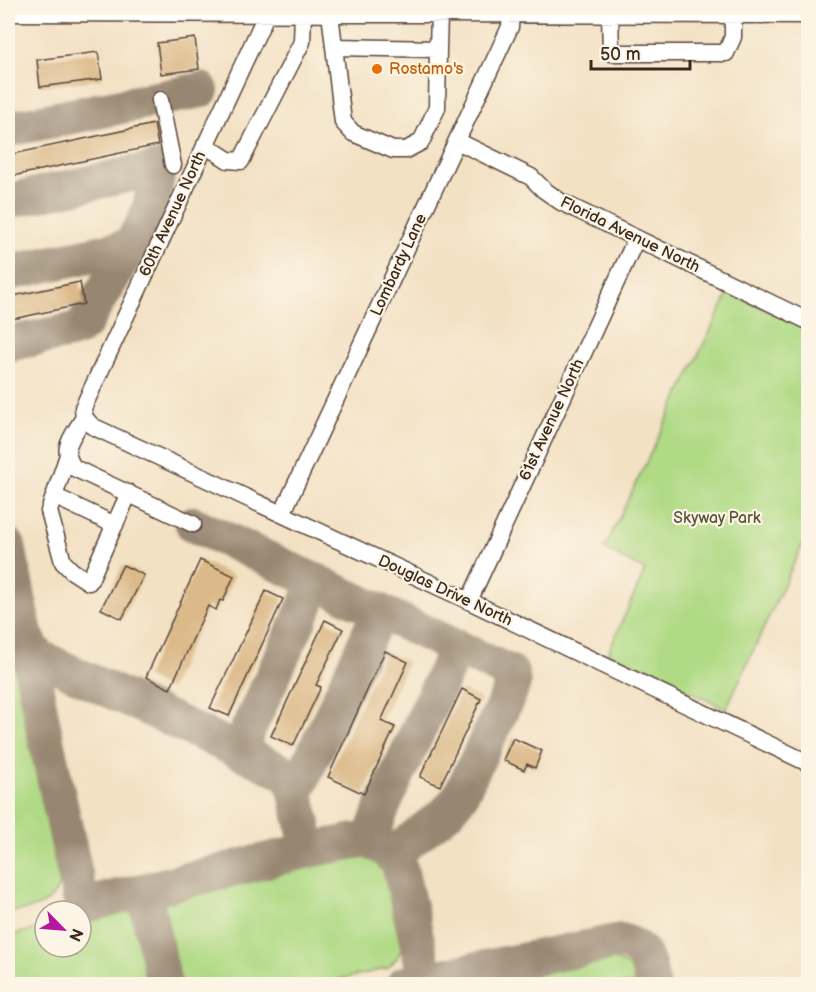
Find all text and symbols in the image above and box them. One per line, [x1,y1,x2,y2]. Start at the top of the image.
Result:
scale bar [591,33,690,71]
text: 50 m [600,44,641,65]
place label: Rostamo's [389,60,463,79]
marker: Rostamo's [370,62,384,76]
street label: 60th Avenue North [136,148,210,280]
street label: Florida Avenue North [557,193,703,277]
street label: Lombardy Lane [367,210,431,319]
street label: 61st Avenue North [516,356,589,484]
park label: Skyway Park [673,509,761,528]
street label: Douglas Drive North [375,552,515,631]
north arrow [33,899,93,959]
text: N [64,925,86,944]

